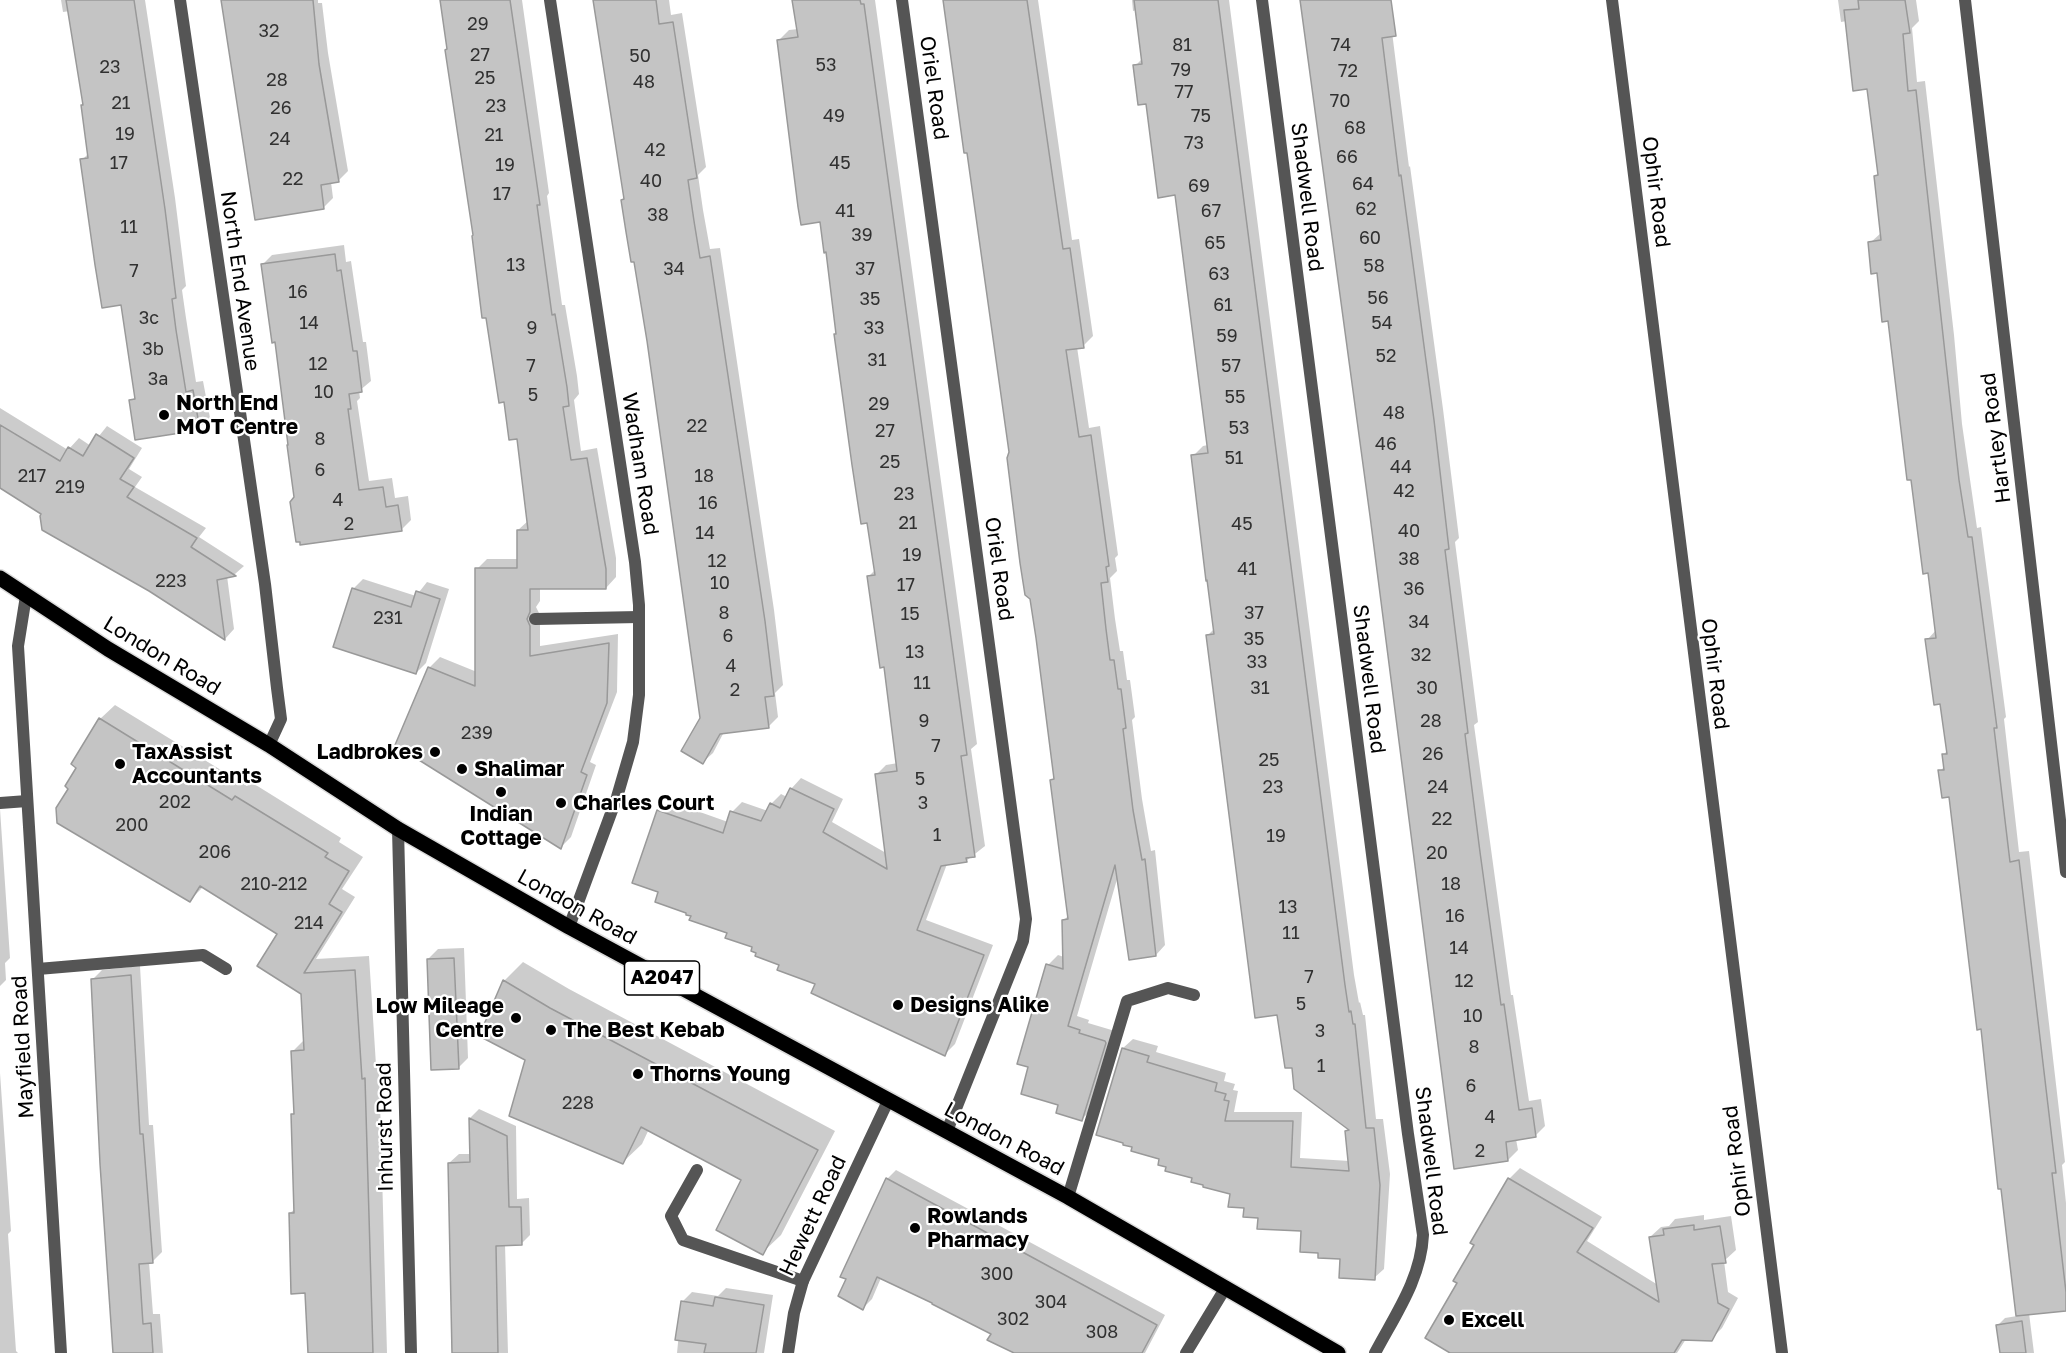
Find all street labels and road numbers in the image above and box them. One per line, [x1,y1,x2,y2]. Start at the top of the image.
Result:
street label: Oriel Road [914,34,954,142]
street label: Shadwell Road [1285,121,1329,273]
street label: Ophir Road [1637,135,1675,249]
street label: North End Avenue [215,189,265,373]
street label: Hartley Road [1975,371,2017,505]
street label: Wadham Road [616,391,664,537]
street label: Oriel Road [979,515,1019,623]
street label: Shadwell Road [1347,603,1391,755]
street label: London Road [99,611,225,701]
street label: Ophir Road [1696,617,1734,731]
street label: London Road [513,864,641,950]
road number: A2047 [624,961,700,995]
street label: Mayfield Road [7,975,39,1119]
street label: Inhurst Road [371,1062,399,1192]
street label: Shadwell Road [1409,1085,1453,1237]
street label: London Road [940,1097,1068,1181]
street label: Ophir Road [1718,1104,1756,1218]
street label: Hewett Road [774,1152,852,1280]

